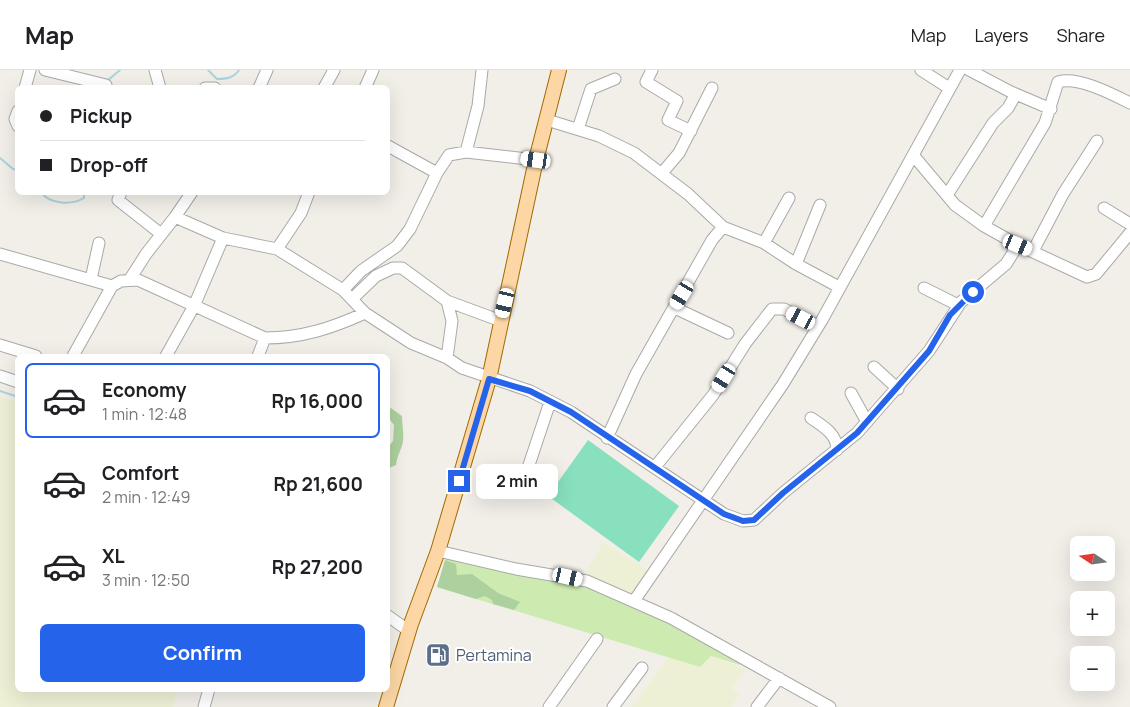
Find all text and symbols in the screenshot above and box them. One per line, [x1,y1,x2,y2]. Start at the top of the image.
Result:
text: Map [25,18,74,51]
text: Map [911,23,946,47]
text: Layers [974,23,1028,47]
text: Share [1056,23,1105,47]
text: Pickup [70,103,132,129]
car [520,150,551,170]
text: Drop-off [70,152,147,178]
car [1001,232,1034,258]
car [667,278,696,312]
route start [962,281,984,303]
car [494,287,515,319]
car [784,305,817,331]
car [709,361,738,395]
text: Economy [102,377,186,403]
icon: car [42,378,87,423]
text: Rp 16,000 [272,388,363,414]
text: 1 min · 12:48 [102,403,187,425]
text: Comfort [102,460,179,486]
icon: car [42,461,87,506]
callout: 2 min [476,464,559,498]
route end [448,470,470,492]
text: 2 min [496,470,538,492]
text: Rp 21,600 [274,471,363,497]
text: 2 min · 12:49 [102,486,191,508]
north arrow [1070,536,1115,581]
map controls [1070,536,1115,691]
text: XL [102,543,125,569]
icon: car [42,544,87,589]
text: Rp 27,200 [272,554,363,580]
car [551,566,584,588]
text: 3 min · 12:50 [102,569,190,591]
button: + [1070,591,1115,636]
button: Confirm [40,624,365,682]
fuel station icon: Pertamina [425,642,451,668]
place label: Pertamina [456,644,532,666]
button: − [1070,646,1115,691]

